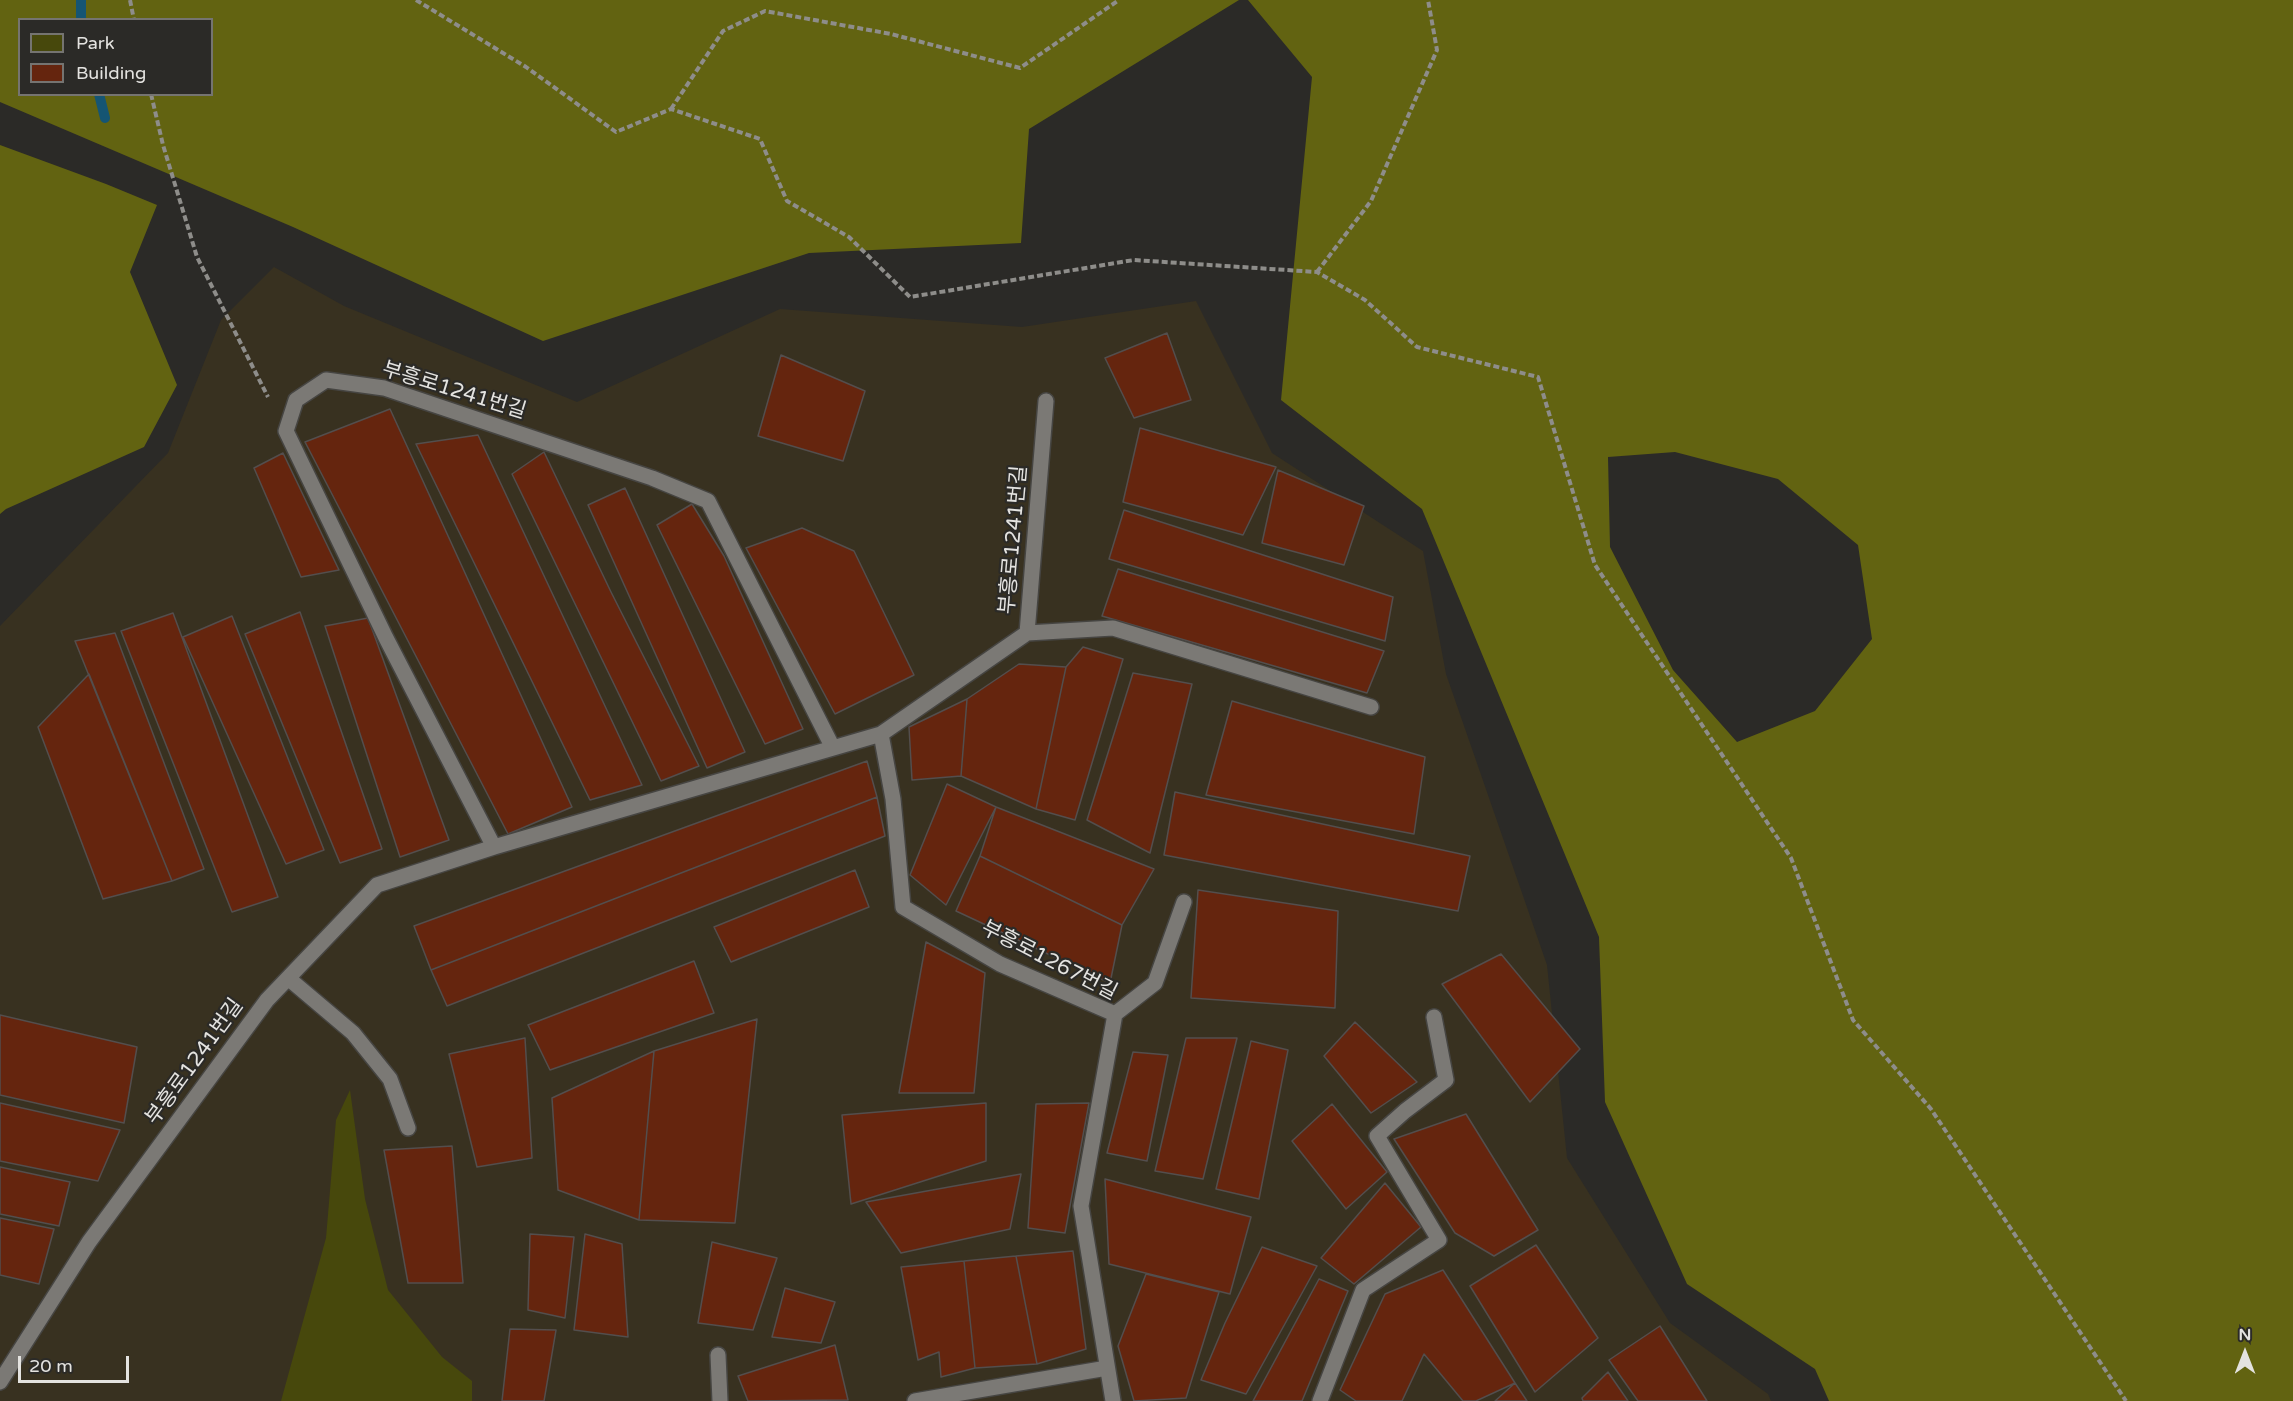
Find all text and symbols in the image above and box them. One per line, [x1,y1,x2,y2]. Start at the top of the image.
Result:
legend [18,18,213,96]
text: Park [76,32,114,54]
text: Building [76,62,146,84]
street label: 부흥로1241번길 [379,357,529,425]
street label: 부흥로1241번길 [995,465,1033,615]
street label: 부흥로1267번길 [977,916,1121,1006]
street label: 부흥로1241번길 [141,994,249,1130]
north arrow [2215,1323,2275,1383]
text: N [2239,1325,2251,1345]
scale bar [21,1344,132,1382]
text: 20 m [29,1355,73,1377]

